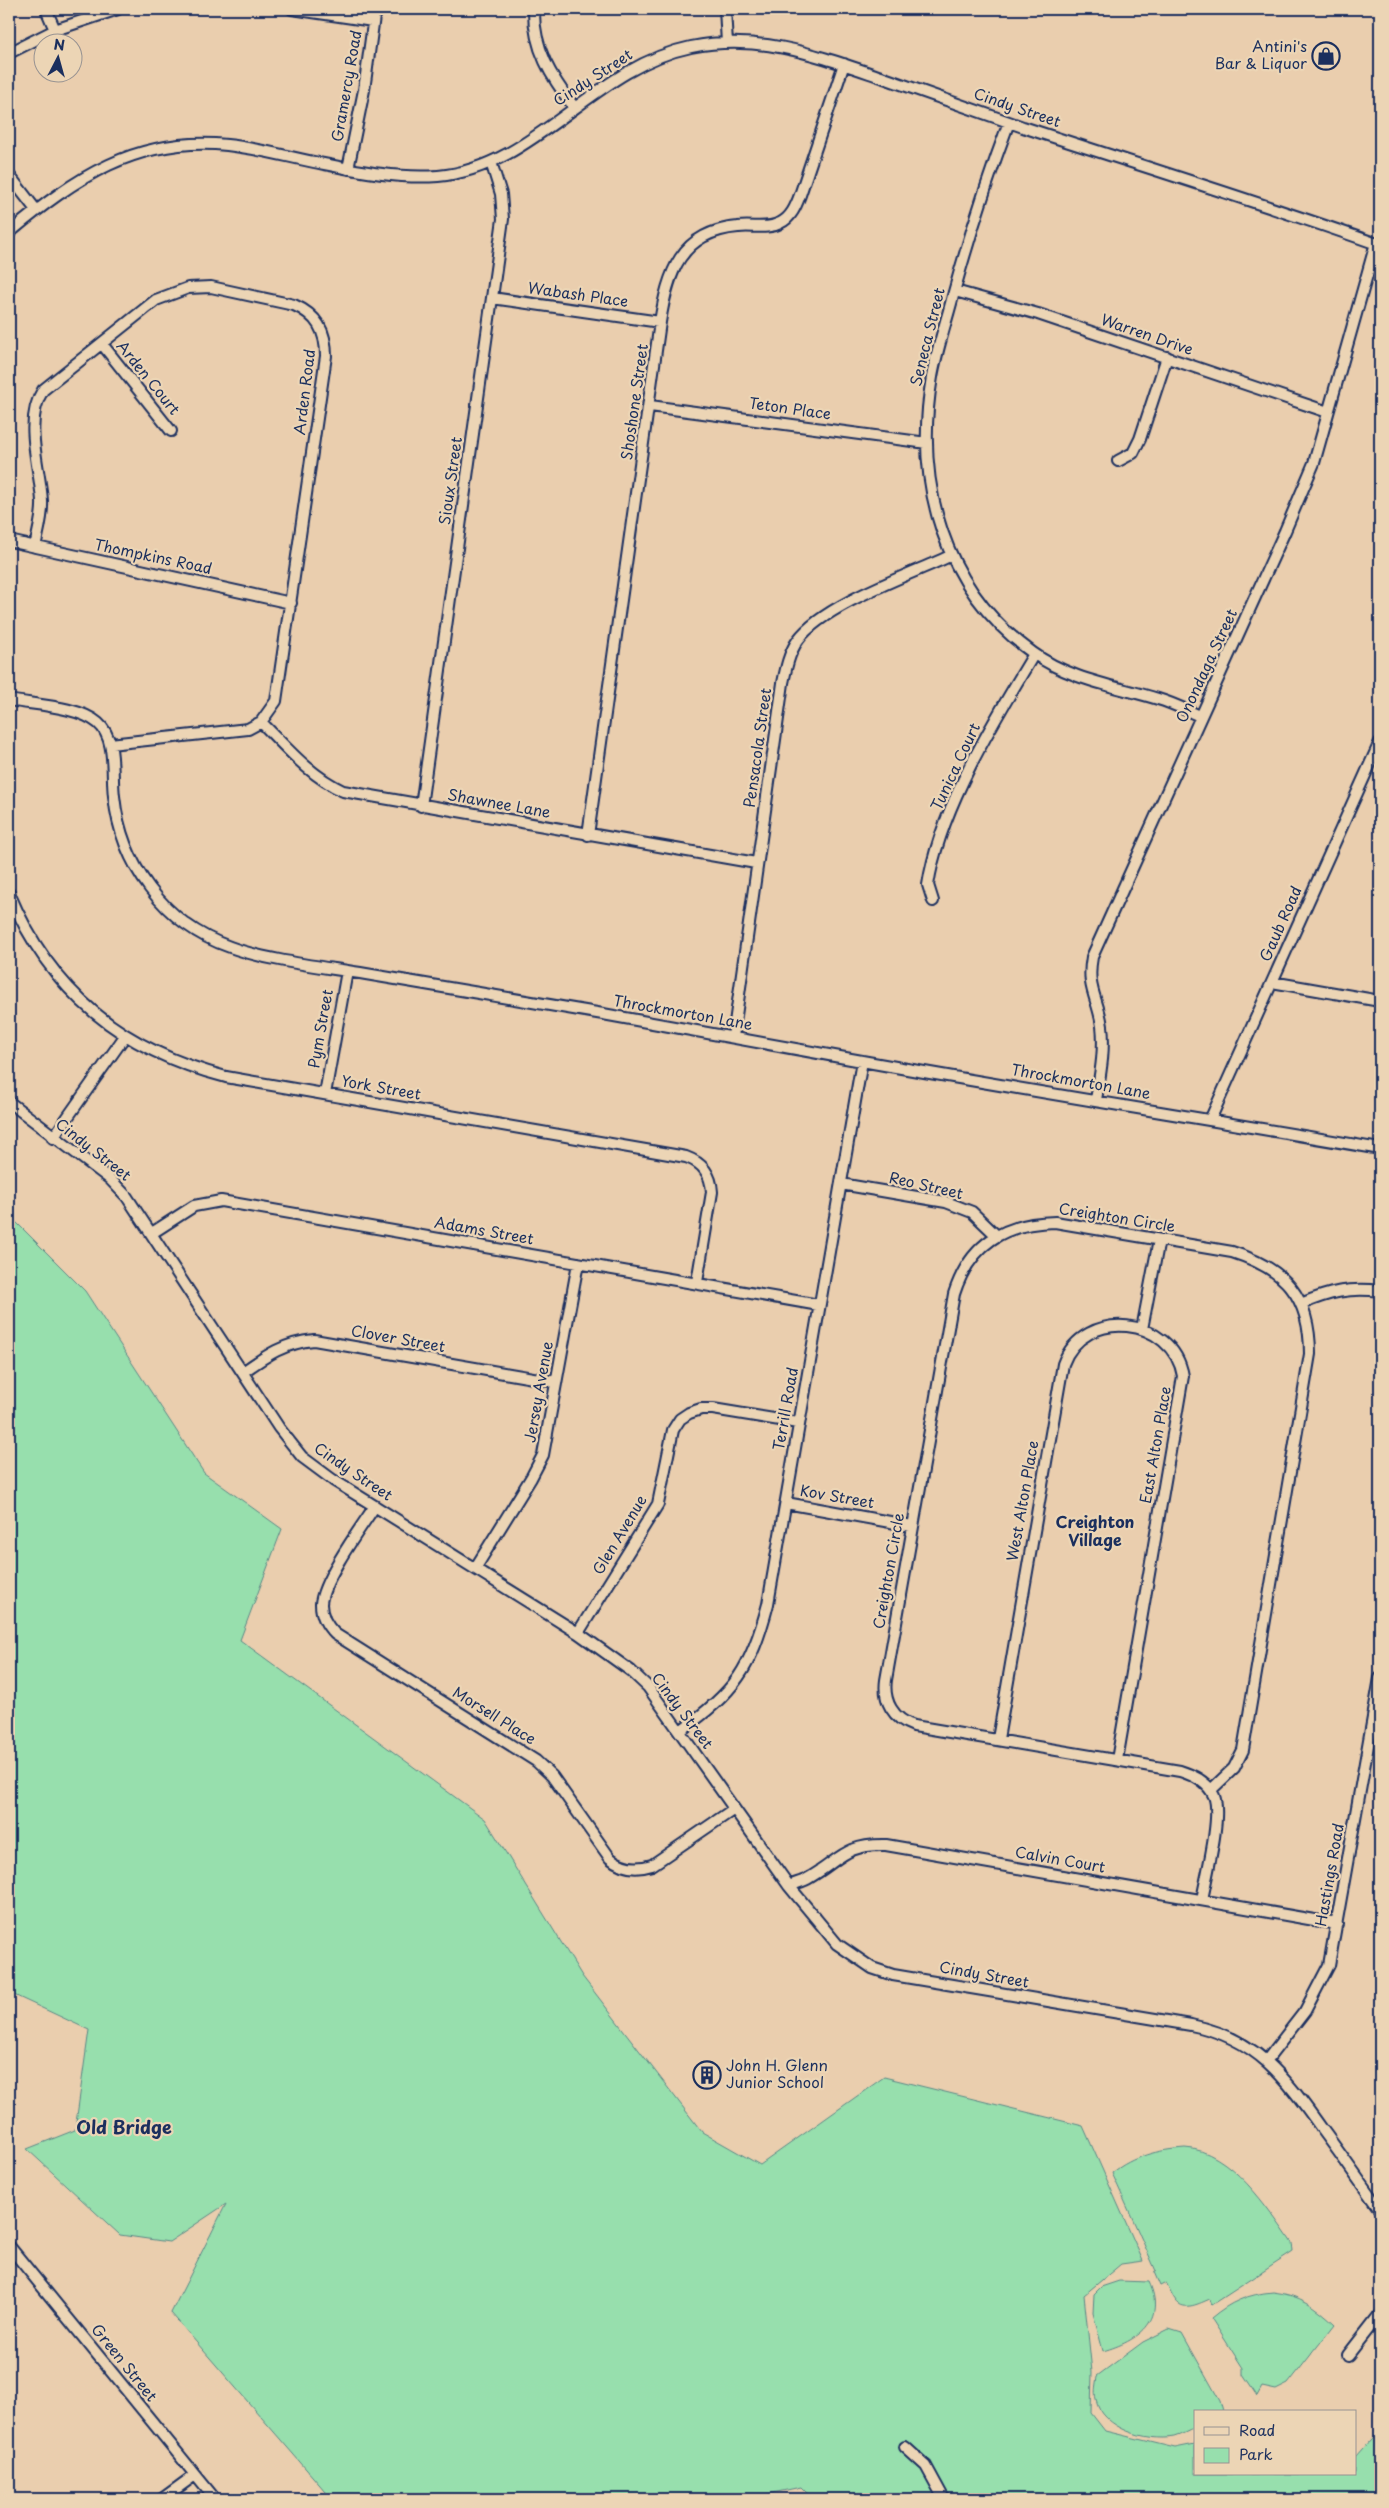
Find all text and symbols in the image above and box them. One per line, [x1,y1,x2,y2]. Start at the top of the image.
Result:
street label: Gramercy Road [324,28,367,143]
north arrow [32,32,82,82]
text: N [53,34,66,56]
place label: Antini's Bar & Liquor [1215,34,1307,74]
shop icon: Antini's Bar & Liquor [1311,41,1341,71]
street label: Cindy Street [548,42,636,111]
street label: Cindy Street [971,81,1064,132]
street label: Wabash Place [527,275,630,312]
street label: Seneca Street [903,285,950,388]
street label: Warren Drive [1098,307,1197,360]
street label: Arden Court [112,335,186,419]
street label: Shoshone Street [614,342,653,461]
street label: Arden Road [287,348,320,436]
street label: Teton Place [748,390,833,425]
street label: Sioux Street [432,435,467,526]
street label: Thompkins Road [92,532,214,579]
street label: Onondaga Street [1169,605,1242,726]
street label: Pensacola Street [737,686,776,809]
street label: Tunica Court [924,719,985,814]
street label: Shawnee Lane [446,782,553,823]
street label: Gaub Road [1253,882,1307,965]
street label: Pym Street [301,987,338,1070]
street label: Throckmorton Lane [612,988,755,1035]
street label: Throckmorton Lane [1010,1057,1153,1104]
street label: York Street [340,1068,423,1105]
street label: Cindy Street [51,1112,137,1186]
street label: Reo Street [887,1165,966,1204]
street label: Creighton Circle [1057,1196,1177,1237]
street label: Adams Street [433,1209,536,1250]
street label: Clover Street [349,1318,447,1357]
street label: Jersey Avenue [517,1339,558,1444]
street label: Terrill Road [766,1365,803,1452]
street label: East Alton Place [1133,1384,1176,1505]
street label: Cindy Street [310,1436,398,1506]
street label: West Alton Place [1000,1438,1043,1563]
street label: Kov Street [798,1478,876,1513]
street label: Glen Avenue [586,1490,652,1578]
district label: Creighton Village [1056,1509,1135,1551]
street label: Creighton Circle [866,1511,909,1631]
street label: Cindy Street [647,1667,720,1753]
street label: Morsell Place [449,1680,541,1750]
street label: Hastings Road [1308,1821,1349,1928]
street label: Calvin Court [1013,1839,1107,1878]
street label: Cindy Street [938,1954,1031,1993]
place label: John H. Glenn Junior School [726,2053,828,2093]
building icon: John H. Glenn Junior School [692,2060,722,2090]
district label: Old Bridge [76,2113,172,2140]
street label: Green Street [87,2318,164,2406]
legend [1194,2410,1356,2476]
text: Road [1239,2418,1275,2441]
text: Park [1239,2442,1273,2465]

